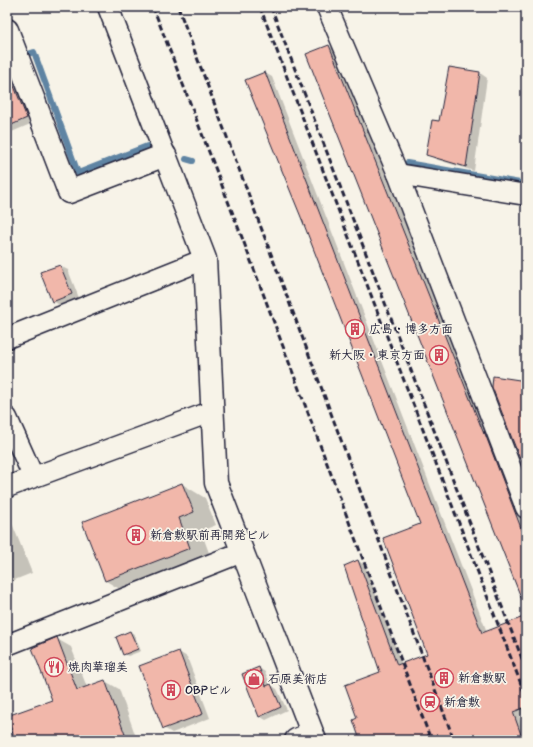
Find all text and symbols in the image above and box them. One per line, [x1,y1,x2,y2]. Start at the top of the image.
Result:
building icon: 広島・博多方面 [344,318,366,340]
place label: 広島・博多方面 [369,322,453,338]
building icon: 新大阪・東京方面 [428,344,450,366]
place label: 新大阪・東京方面 [329,348,425,364]
building icon: 新倉敷駅前再開発ビル [125,524,147,546]
place label: 新倉敷駅前再開発ビル [150,528,270,544]
restaurant icon: 焼肉華瑠美 [43,656,65,678]
place label: 焼肉華瑠美 [68,660,128,676]
building icon: 新倉敷駅 [433,667,455,689]
shop icon: 石原美術店 [243,668,265,690]
place label: 新倉敷駅 [458,671,506,687]
place label: 石原美術店 [268,672,328,688]
building icon: OBPビル [160,679,182,701]
place label: OBPビル [185,683,231,699]
station icon: 新倉敷 [419,691,441,713]
place label: 新倉敷 [444,695,480,711]

